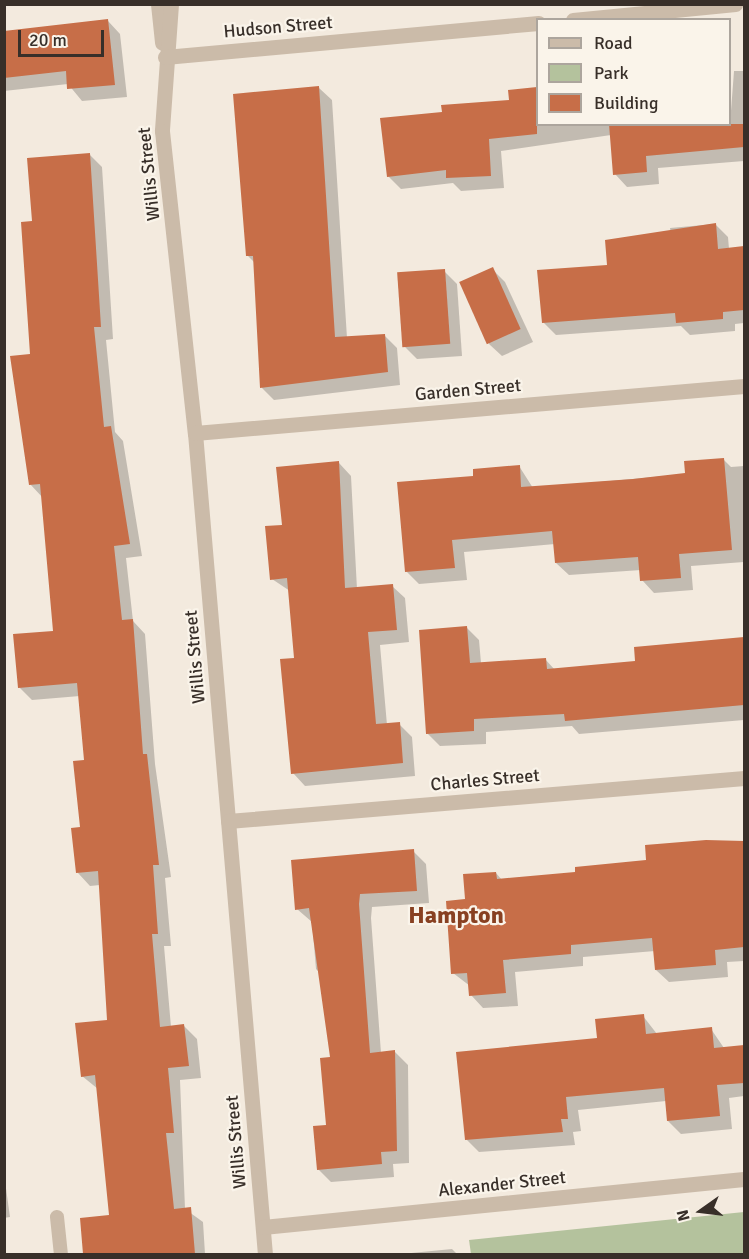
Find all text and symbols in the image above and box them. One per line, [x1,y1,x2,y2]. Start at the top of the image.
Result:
street label: Hudson Street [223,11,333,43]
scale bar [21,18,106,56]
legend [536,18,731,126]
text: 20 m [29,29,67,51]
text: Road [594,32,633,54]
text: Park [594,62,629,84]
text: Building [594,92,658,114]
street label: Willis Street [133,126,165,222]
street label: Garden Street [414,375,522,405]
street label: Willis Street [180,609,210,705]
street label: Charles Street [430,764,540,796]
district label: Hampton [408,902,504,930]
street label: Willis Street [221,1094,251,1190]
street label: Alexander Street [437,1167,567,1201]
north arrow [671,1181,731,1241]
text: N [672,1208,695,1223]

